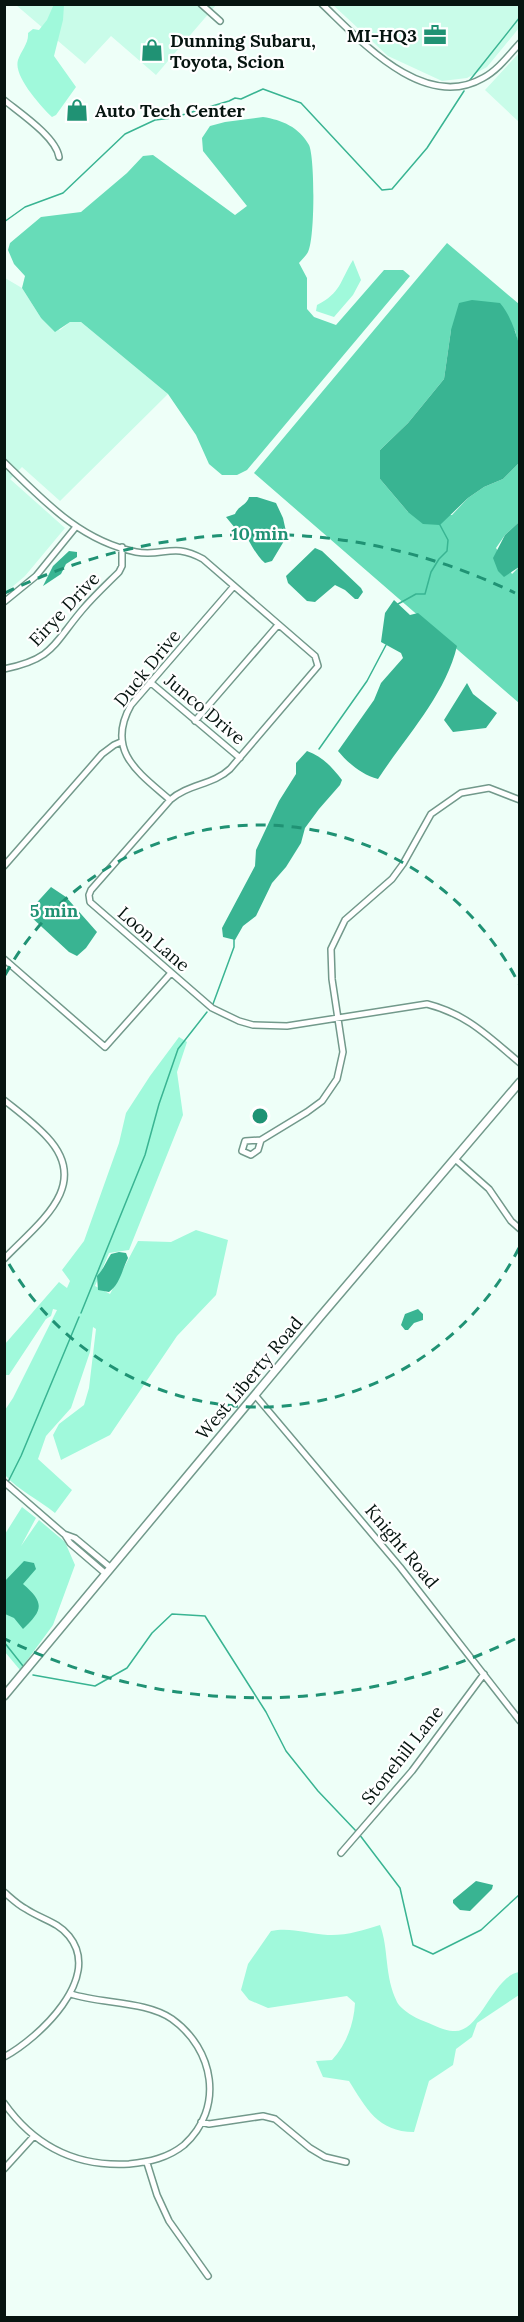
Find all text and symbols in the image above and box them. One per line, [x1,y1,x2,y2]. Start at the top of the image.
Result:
office icon: MI-HQ3 [422,22,448,48]
place label: MI-HQ3 [347,24,417,47]
place label: Dunning Subaru, Toyota, Scion [170,29,316,73]
shop icon: Dunning Subaru, Toyota, Scion [139,37,165,63]
shop icon: Auto Tech Center [64,97,90,123]
place label: Auto Tech Center [95,99,245,122]
text: 10 min [231,522,289,545]
street label: Eirye Drive [24,567,104,651]
street label: Duck Drive [109,624,185,711]
street label: Junco Drive [159,668,250,750]
text: 5 min [30,899,79,922]
street label: Loon Lane [113,901,195,977]
centre of rings [250,1106,270,1126]
street label: West Liberty Road [191,1312,307,1444]
street label: Knight Road [360,1499,444,1593]
street label: Stonehill Lane [356,1701,448,1809]

